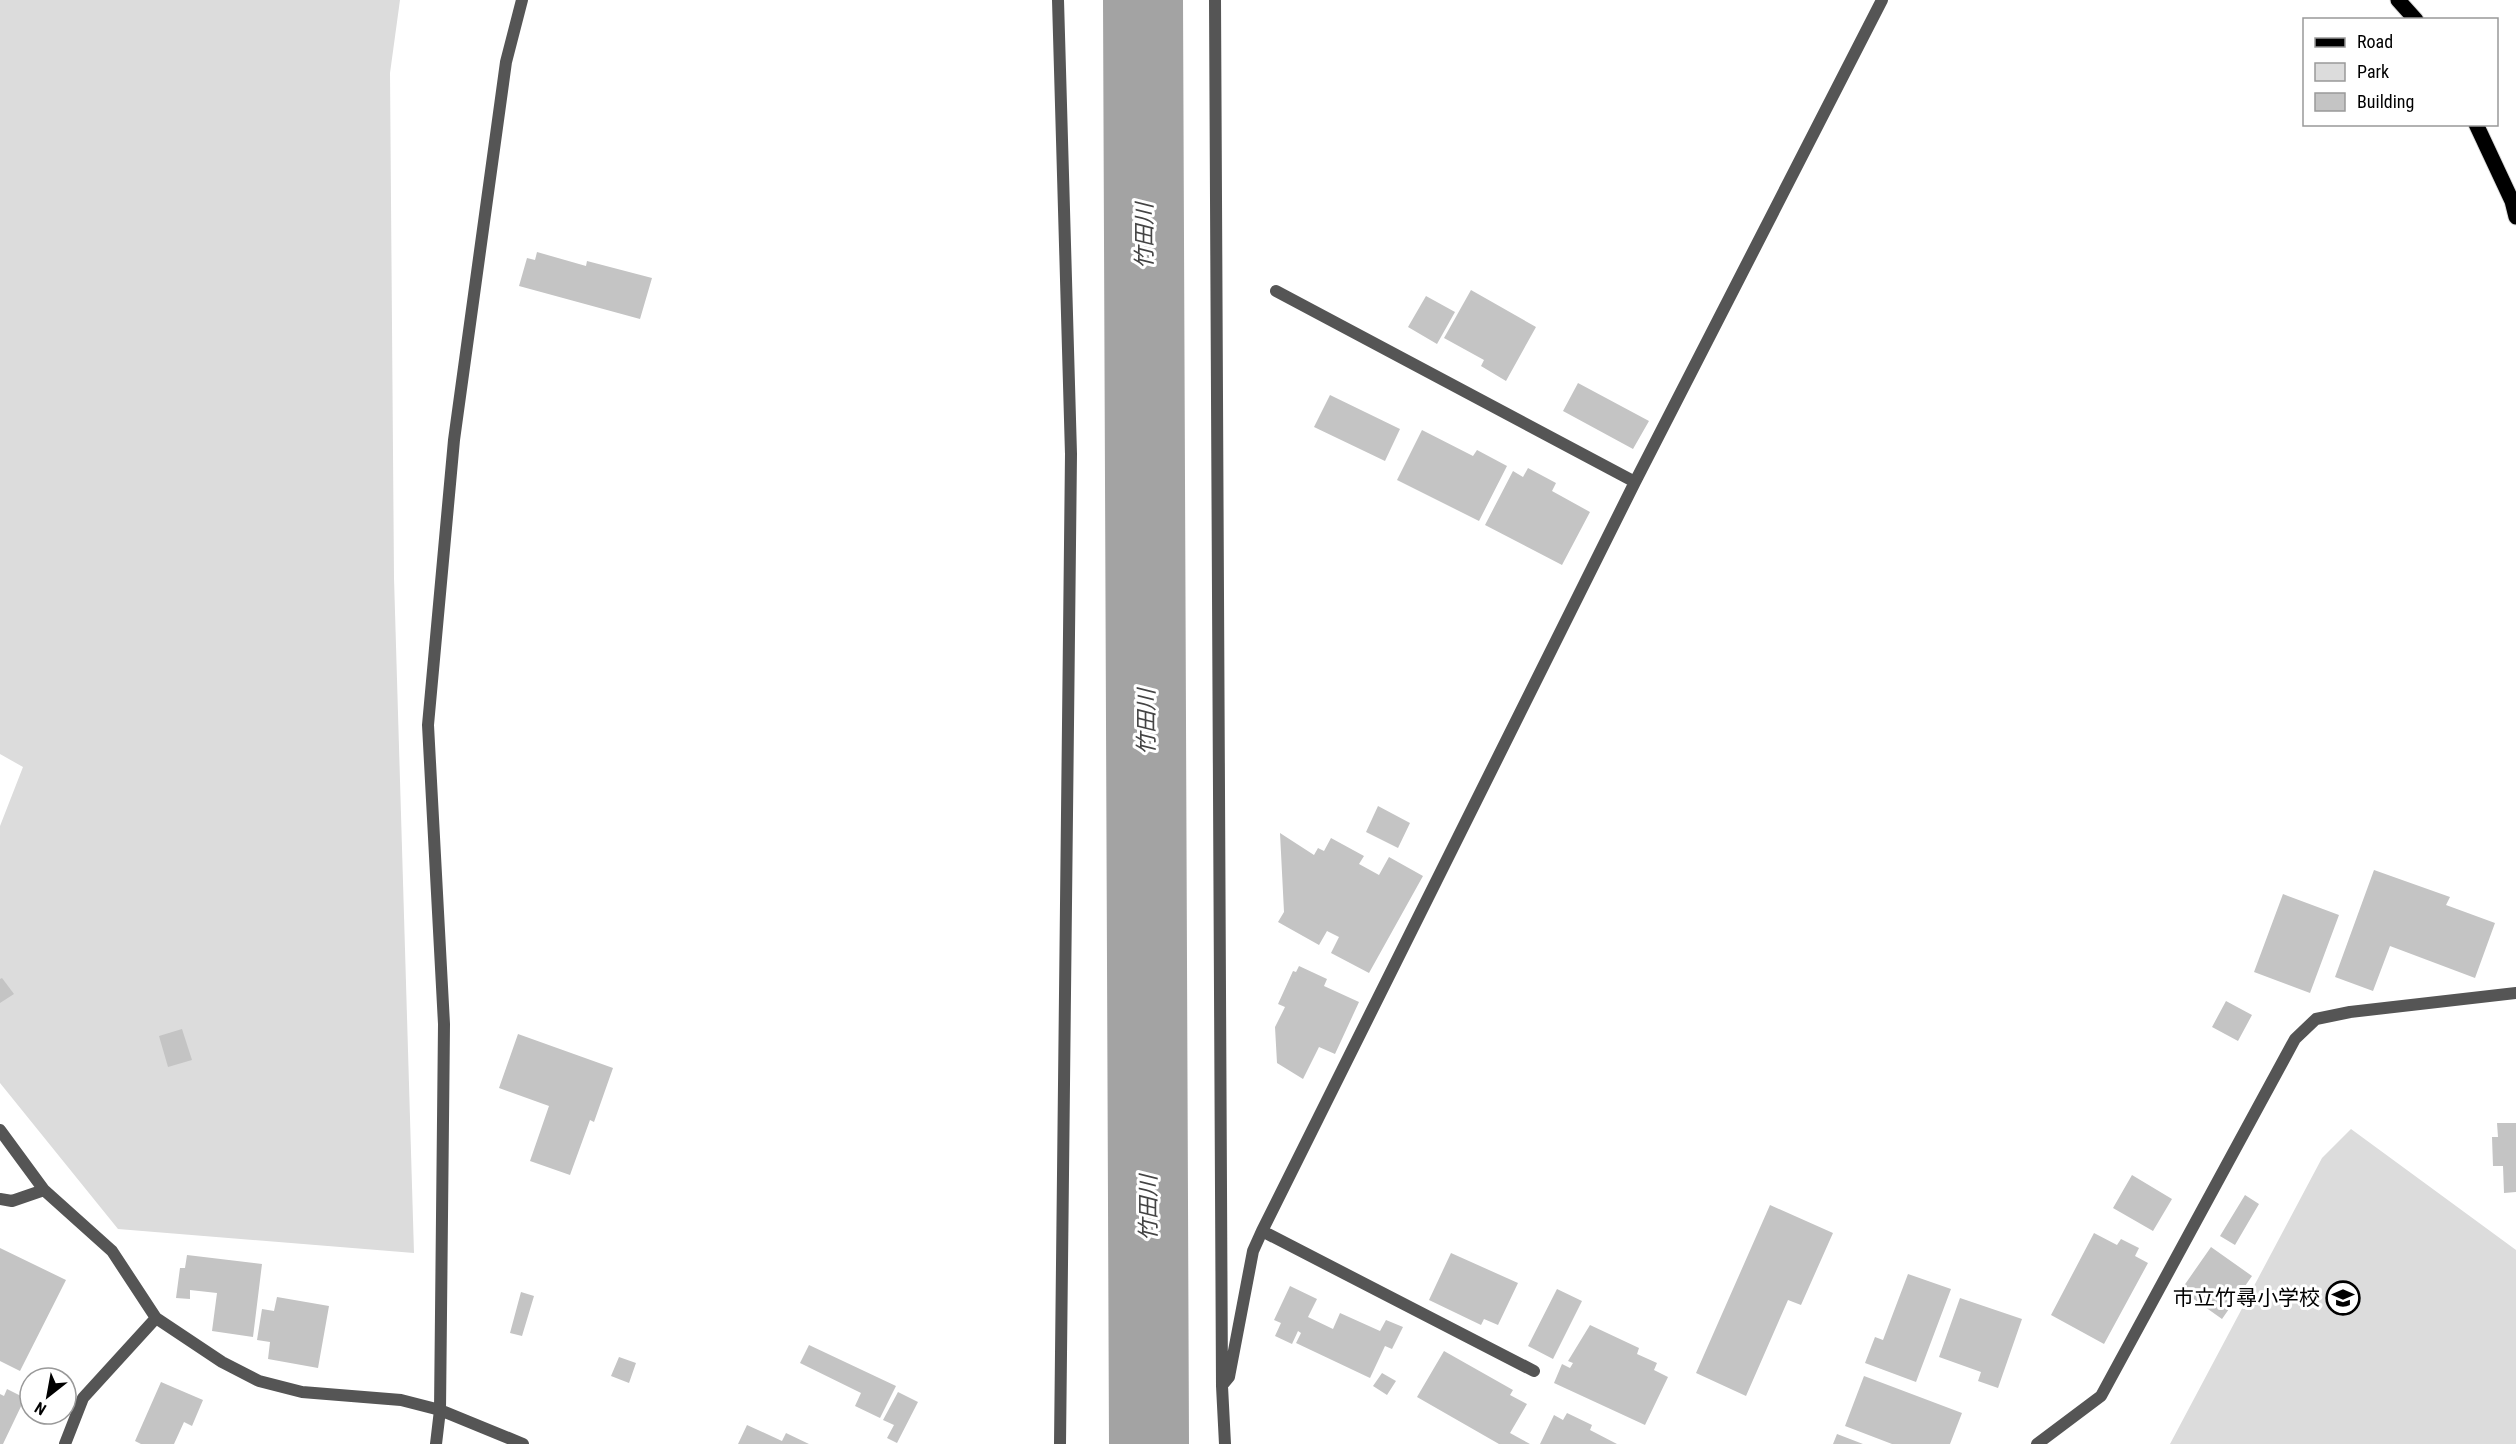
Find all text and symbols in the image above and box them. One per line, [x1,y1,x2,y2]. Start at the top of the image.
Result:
legend [2303,18,2498,126]
text: Road [2357,31,2393,52]
text: Park [2357,61,2389,82]
text: Building [2357,91,2414,112]
water label: 竹田川 [1132,201,1157,269]
water label: 竹田川 [1134,687,1159,755]
water label: 竹田川 [1136,1173,1161,1241]
school or university icon: 市立竹尋小学校 [2325,1280,2361,1316]
place label: 市立竹尋小学校 [2173,1286,2320,1310]
north arrow [18,1366,78,1426]
text: N [31,1398,50,1419]

